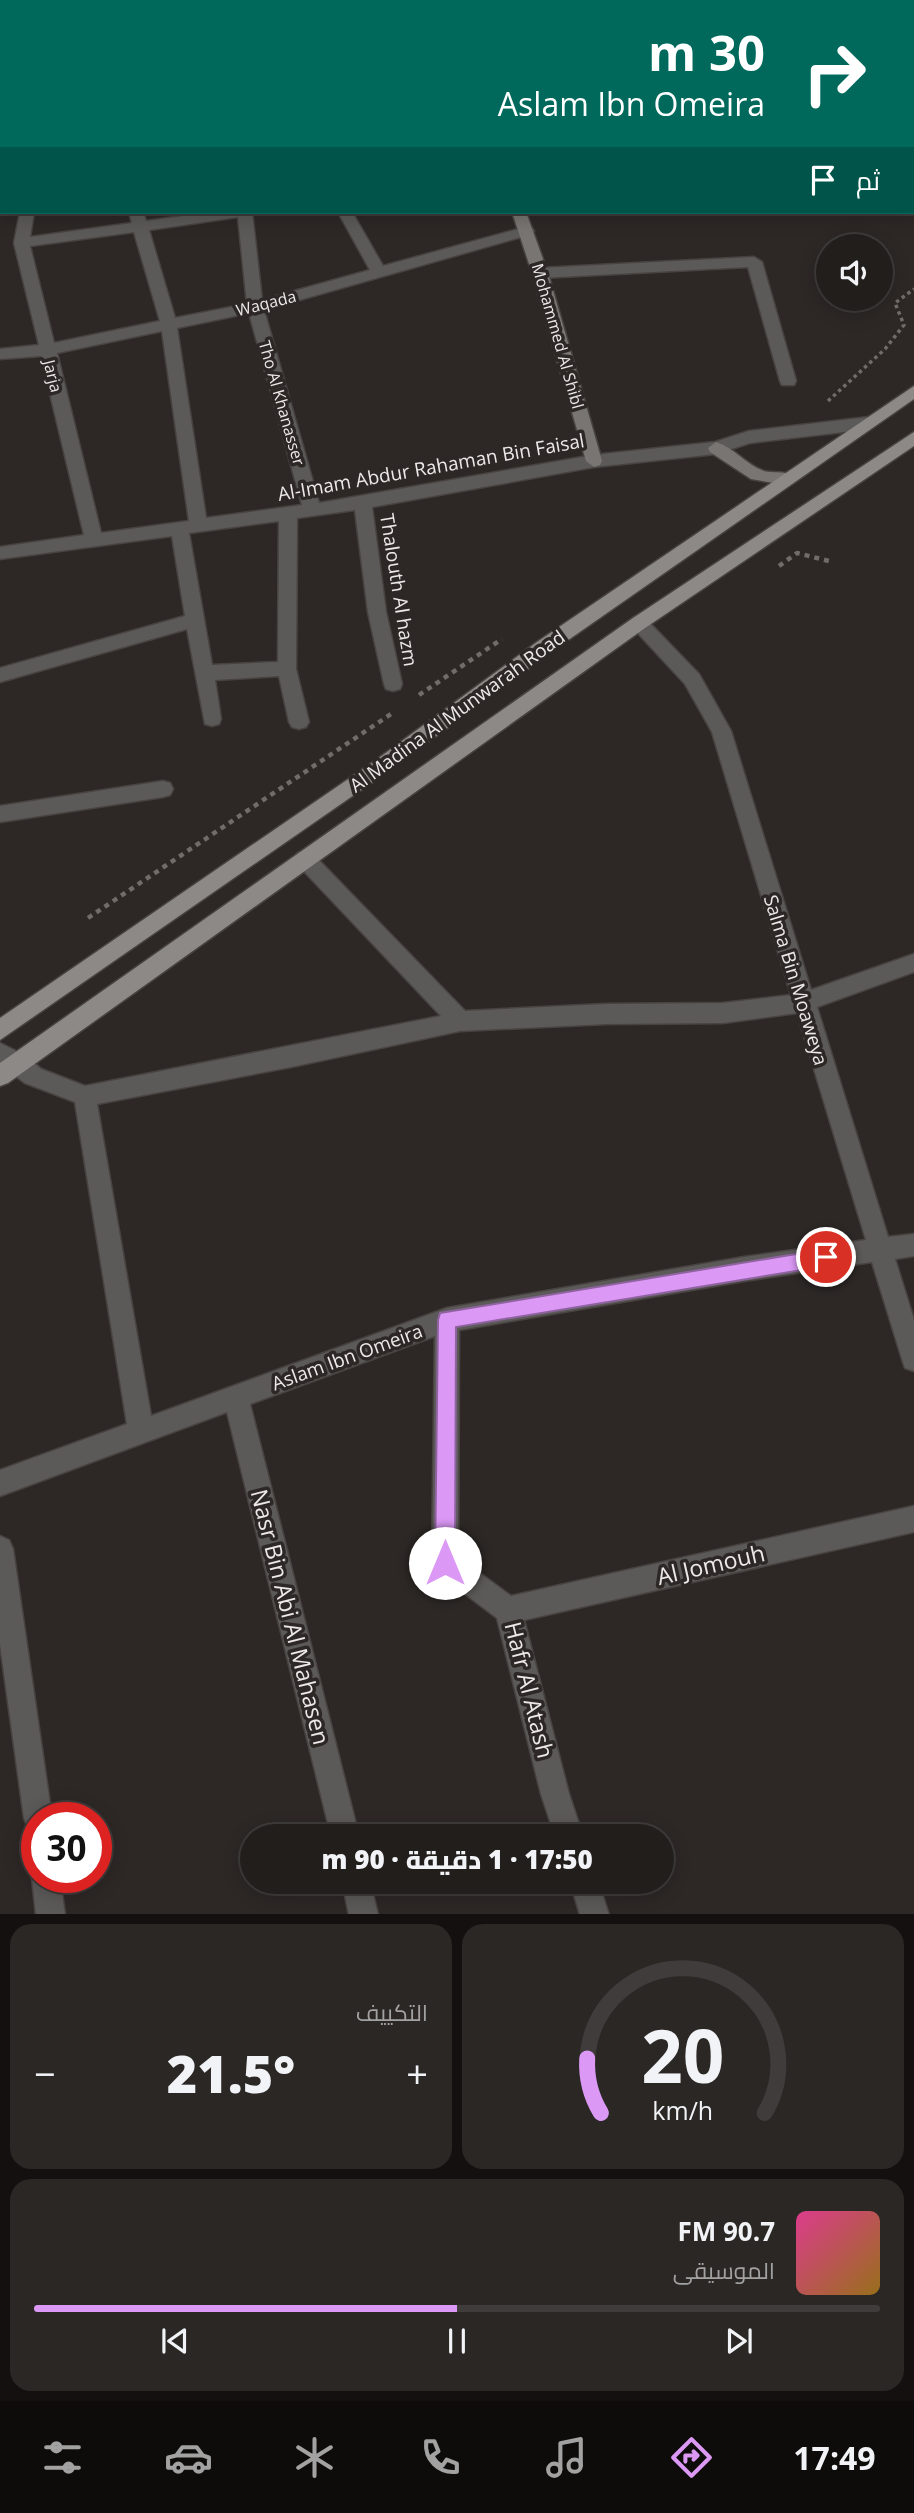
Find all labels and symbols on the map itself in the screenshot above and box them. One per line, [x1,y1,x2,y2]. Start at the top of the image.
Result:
street label: Mohammed Al Shibl [527,261,589,411]
street label: Waqada [234,285,298,321]
street label: Tho Al Khanasser [254,338,310,468]
street label: Jarja [38,356,68,395]
street label: Al-Imam Abdur Rahaman Bin Faisal [276,427,586,507]
street label: Thalouth Al hazm [374,512,424,668]
street label: Al Madina Al Munwarah Road [344,624,570,798]
street label: Salma Bin Moaweya [758,892,834,1068]
pin [796,1227,856,1287]
street label: Aslam Ibn Omeira [268,1318,426,1396]
street label: Nasr Bin Abi Al Mahasen [244,1486,338,1748]
position arrow [408,1526,482,1600]
street label: Al Jomouh [654,1536,768,1592]
street label: Hafr Al Atash [498,1618,562,1761]
speed limit sign: 30 [21,1802,112,1893]

